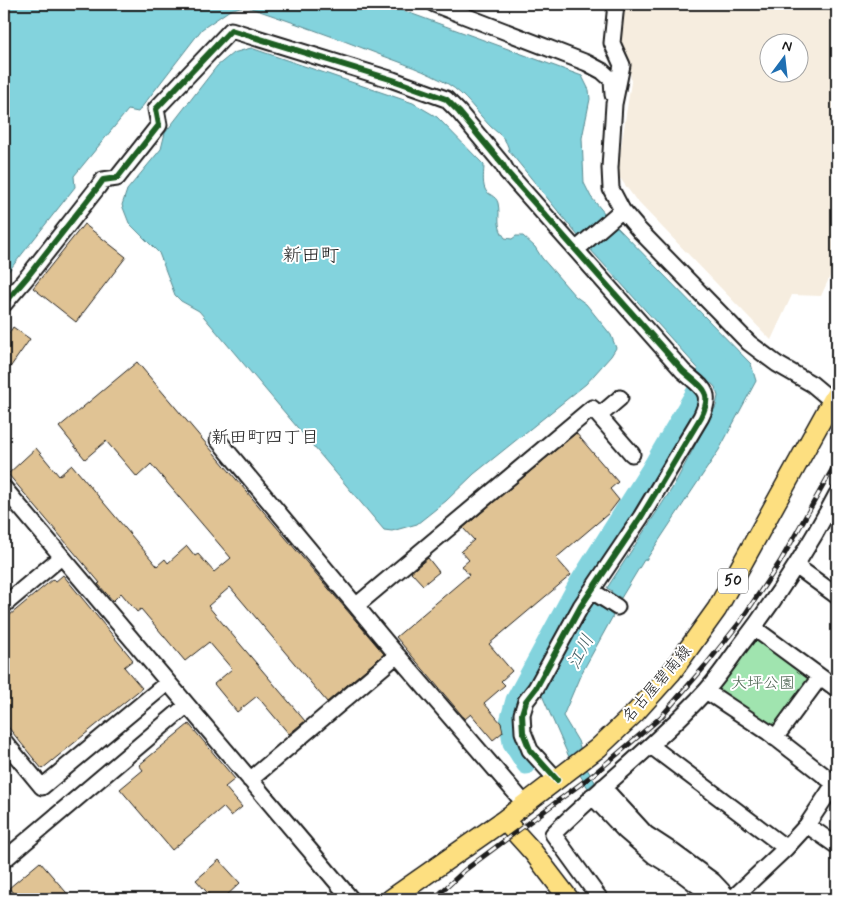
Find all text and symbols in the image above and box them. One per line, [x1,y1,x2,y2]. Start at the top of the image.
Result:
north arrow [758,32,808,82]
text: N [780,37,794,56]
district label: 新田町 [282,243,340,268]
district label: 新田町四丁目 [211,426,319,450]
road number: 50 [718,568,748,594]
water label: 江川 [562,630,600,674]
street label: 名古屋碧南線 [618,641,696,727]
park label: 大坪公園 [731,673,795,694]

